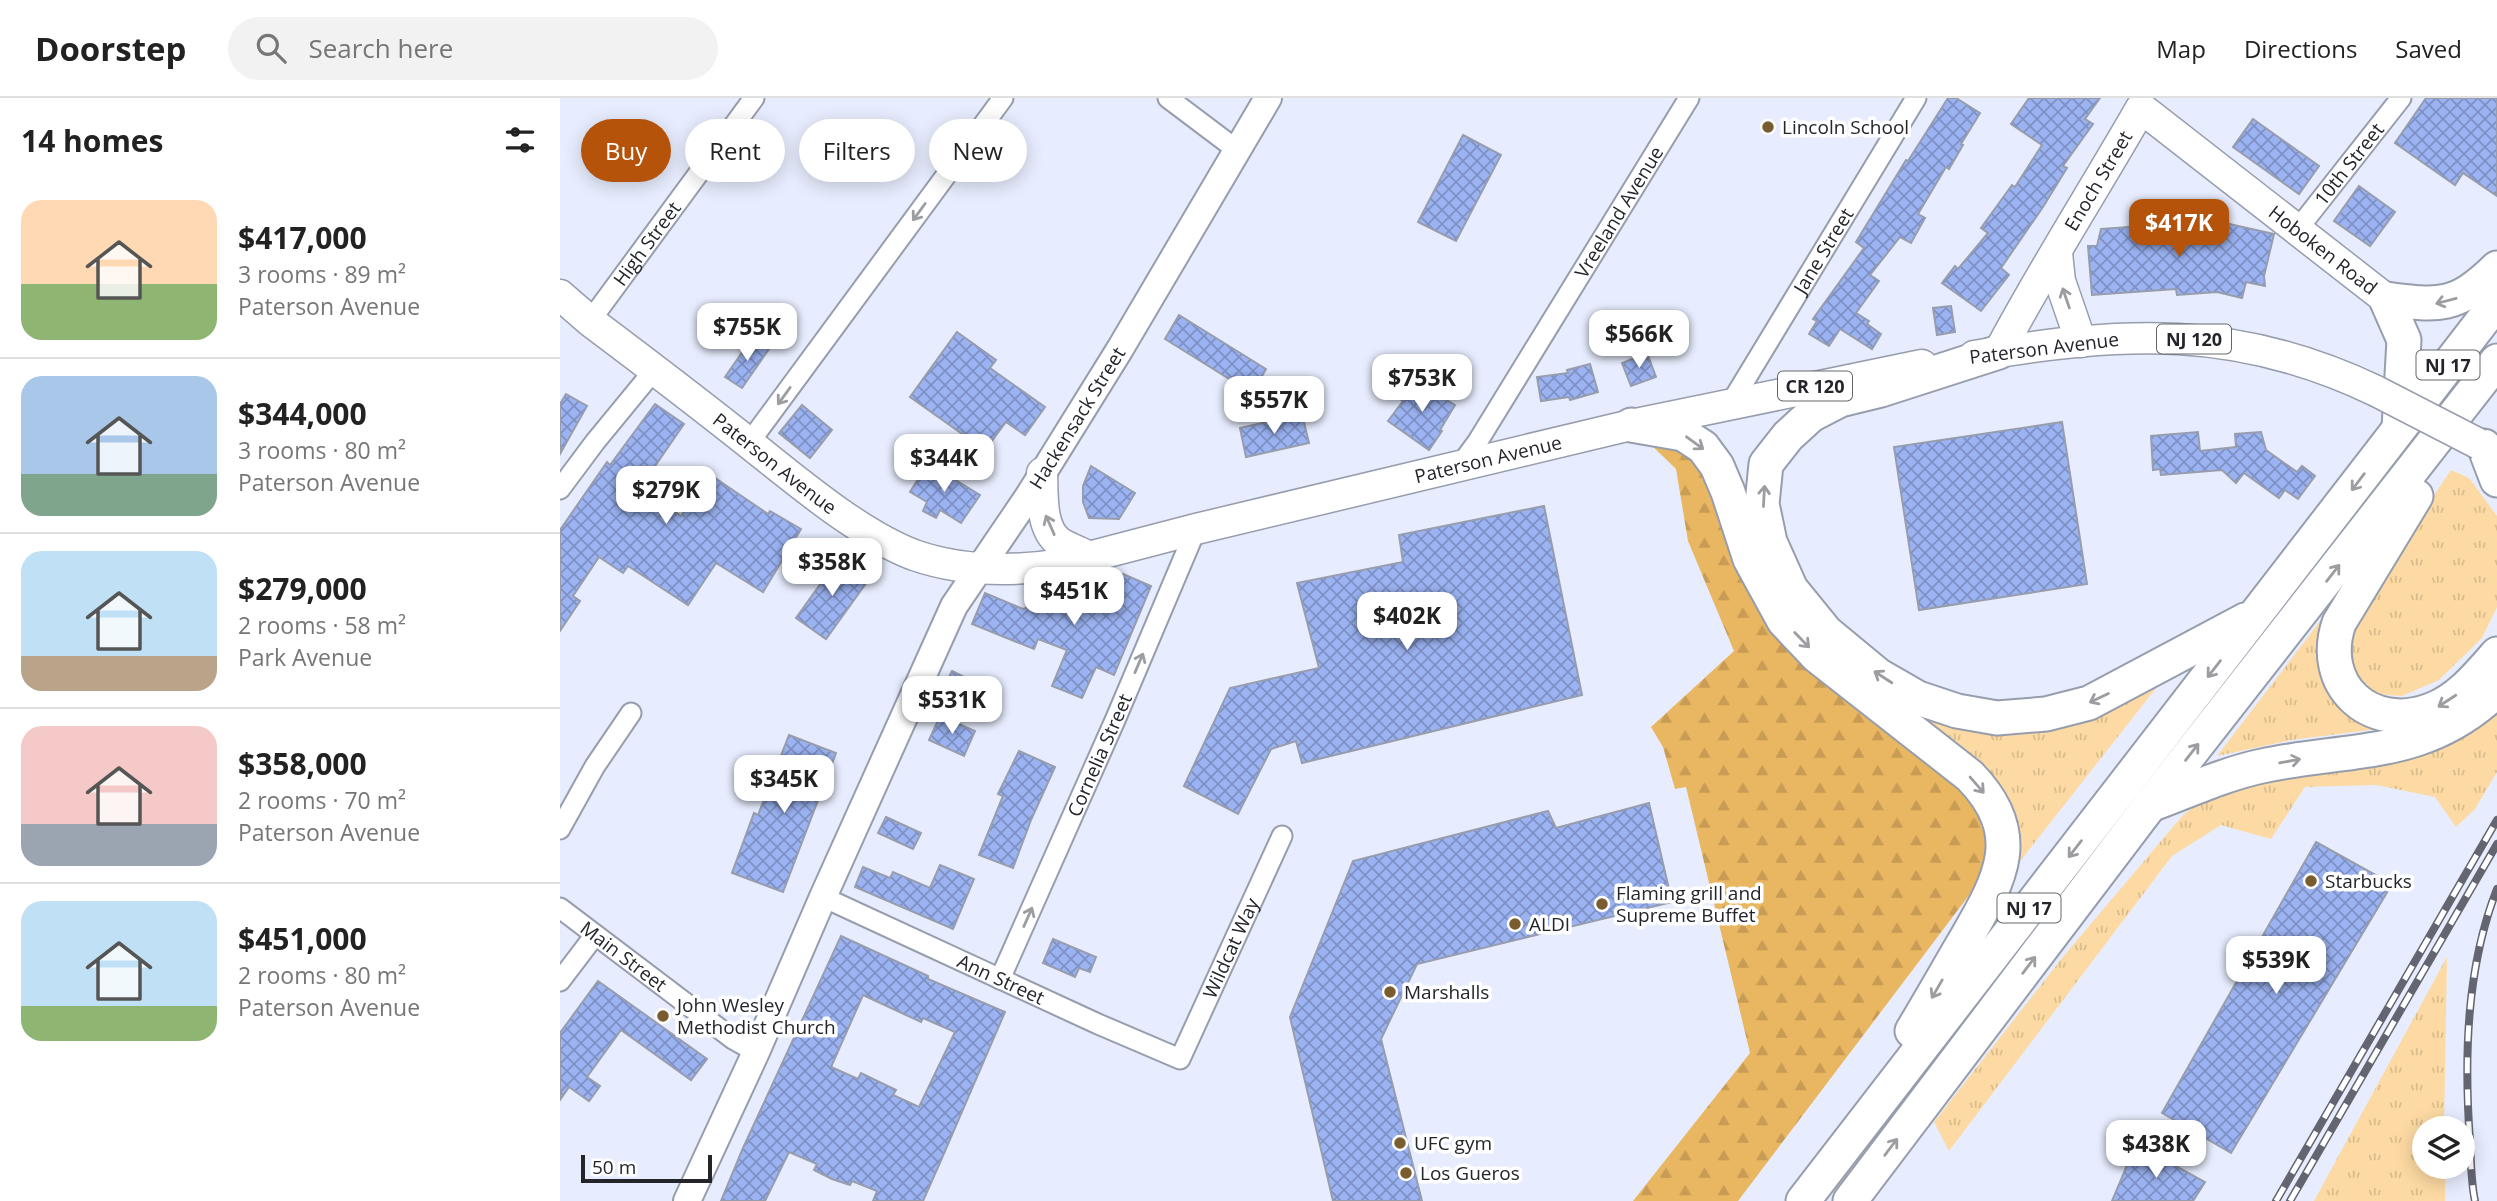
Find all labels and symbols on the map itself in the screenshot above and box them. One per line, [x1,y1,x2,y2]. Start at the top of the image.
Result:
place label: Lincoln School [1782,114,1909,140]
street label: 10th Street [2308,117,2390,211]
marker: Lincoln School [1760,119,1776,135]
street label: Enoch Street [2058,126,2138,236]
street label: Vreeland Avenue [1568,141,1669,283]
street label: High Street [607,196,687,291]
street label: Hoboken Road [2263,199,2383,300]
pin: $417K [2130,200,2228,259]
one-way arrow [911,202,926,221]
street label: Jane Street [1786,203,1859,300]
one-way arrow [2059,287,2072,309]
one-way arrow [2436,295,2458,308]
pin: $755K [698,303,796,363]
pin: $566K [1590,310,1688,370]
road number: NJ 120 [2157,325,2231,354]
street label: Paterson Avenue [1968,326,2120,370]
street label: Hackensack Street [1023,342,1131,494]
road number: NJ 17 [2416,351,2480,380]
pin: $753K [1373,354,1471,414]
road number: CR 120 [1778,372,1852,400]
pin: $557K [1225,376,1323,436]
one-way arrow [777,386,791,405]
street label: Paterson Avenue [708,407,842,520]
street label: Paterson Avenue [1412,429,1564,489]
pin: $344K [895,434,993,494]
one-way arrow [1686,436,1704,451]
pin: $279K [617,466,715,526]
one-way arrow [2350,472,2365,491]
one-way arrow [1757,484,1770,507]
one-way arrow [1043,515,1056,536]
pin: $358K [783,538,881,598]
one-way arrow [2325,564,2340,583]
pin: $451K [1025,568,1123,627]
pin: $402K [1358,592,1456,652]
one-way arrow [1793,631,1810,648]
one-way arrow [1133,653,1146,675]
one-way arrow [2206,659,2221,677]
one-way arrow [1874,670,1894,684]
pin: $531K [903,676,1001,736]
street label: Cornelia Street [1061,689,1138,821]
one-way arrow [2089,691,2110,705]
one-way arrow [2438,694,2458,708]
one-way arrow [2185,743,2200,761]
one-way arrow [2278,754,2301,767]
pin: $345K [735,756,833,815]
one-way arrow [1969,776,1985,794]
one-way arrow [2067,839,2082,857]
place label: Starbucks [2325,868,2412,894]
marker: Starbucks [2303,873,2319,889]
place label: Flaming grill and Supreme Buffet [1616,880,1762,928]
street label: Wildcat Way [1196,893,1265,1003]
road number: NJ 17 [1998,894,2060,922]
marker: Flaming grill and Supreme Buffet [1594,896,1610,912]
one-way arrow [1022,906,1035,928]
place label: ALDI [1529,911,1570,937]
street label: Main Street [575,915,673,998]
marker: ALDI [1507,916,1523,932]
pin: $539K [2227,936,2325,996]
street label: Ann Street [953,948,1049,1011]
one-way arrow [2021,957,2036,975]
one-way arrow [1930,978,1944,998]
place label: Marshalls [1404,979,1489,1005]
marker: Marshalls [1382,984,1398,1000]
place label: John Wesley Methodist Church [675,992,836,1040]
marker: John Wesley Methodist Church [655,1008,671,1024]
pin: $438K [2107,1121,2205,1180]
place label: UFC gym [1414,1130,1492,1156]
marker: UFC gym [1392,1135,1408,1151]
one-way arrow [1883,1137,1898,1156]
scale bar [581,1152,712,1184]
place label: Los Gueros [1420,1160,1520,1186]
marker: Los Gueros [1398,1165,1414,1181]

